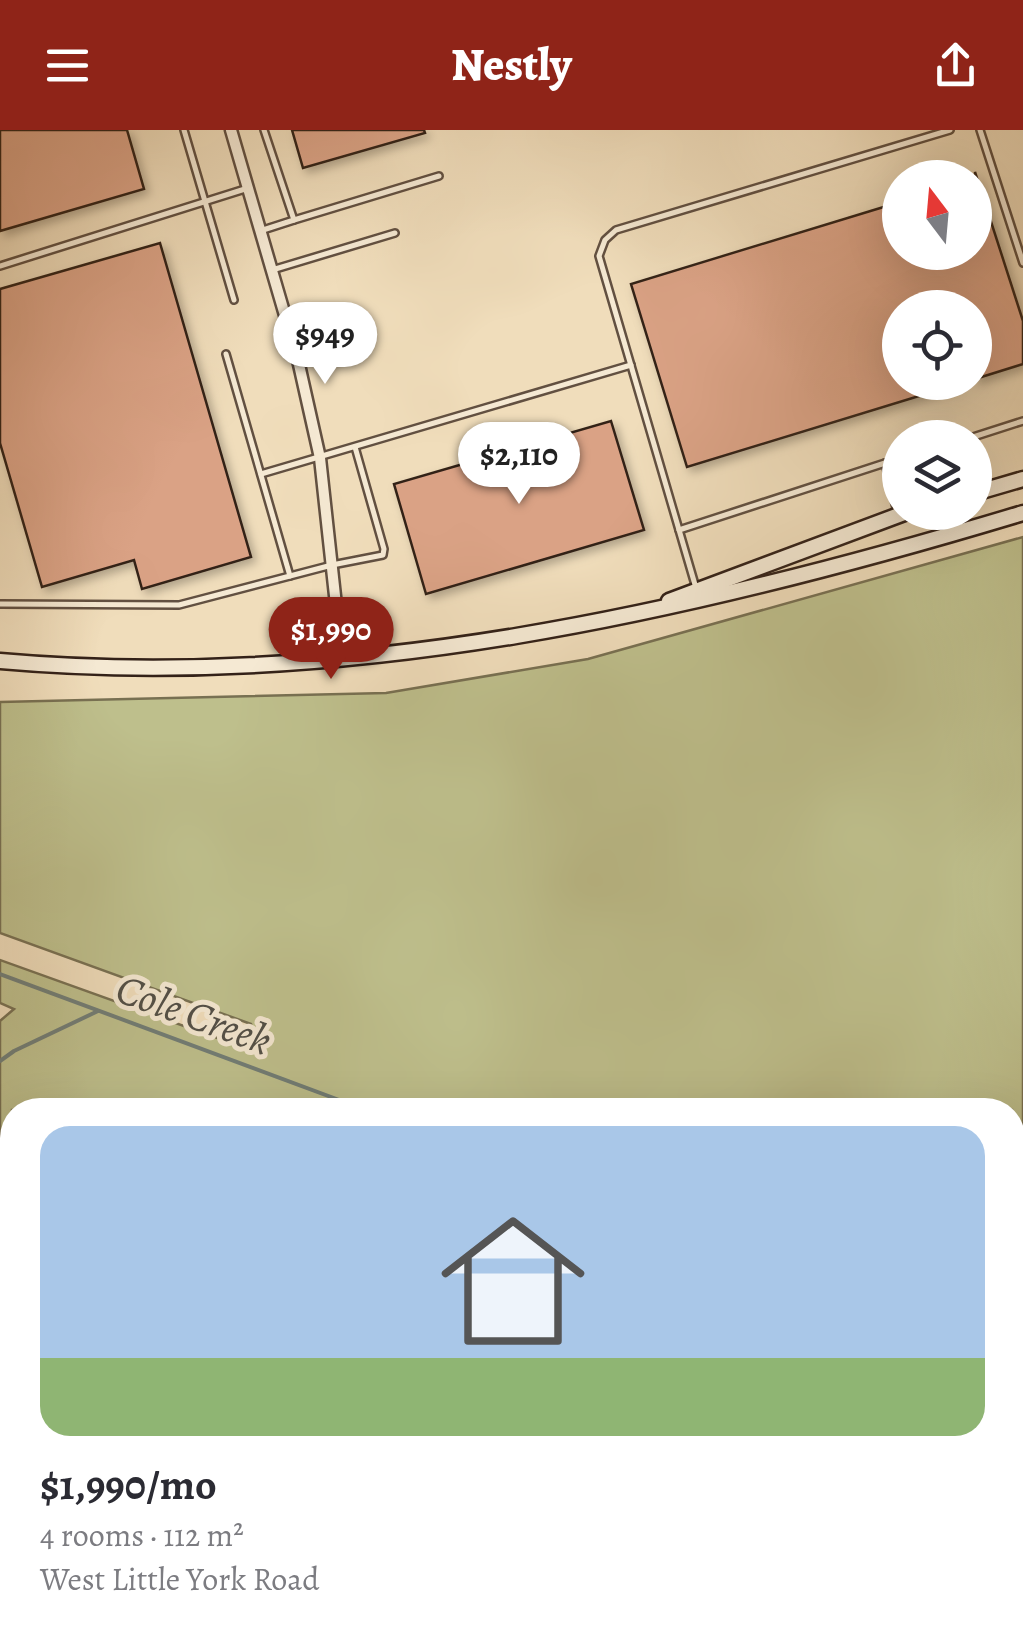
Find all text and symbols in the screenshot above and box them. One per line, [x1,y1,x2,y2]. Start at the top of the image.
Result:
text: Nestly [451,34,572,96]
icon: menu [40,38,95,93]
icon: share [928,38,983,93]
north arrow [882,160,992,270]
map controls [882,160,992,530]
button: locate [882,290,992,400]
pin: $949 [266,302,384,387]
text: $949 [295,312,355,356]
button: layers [882,420,992,530]
pin: $2,110 [438,422,600,507]
text: $2,110 [480,432,558,476]
pin: $1,990 [250,597,412,682]
text: $1,990 [291,607,371,651]
water label: Cole Creek [108,960,280,1068]
icon: home [423,1191,603,1371]
text: $1,990/mo [40,1456,217,1513]
text: 4 rooms · 112 m² [40,1513,244,1557]
text: West Little York Road [40,1557,319,1601]

